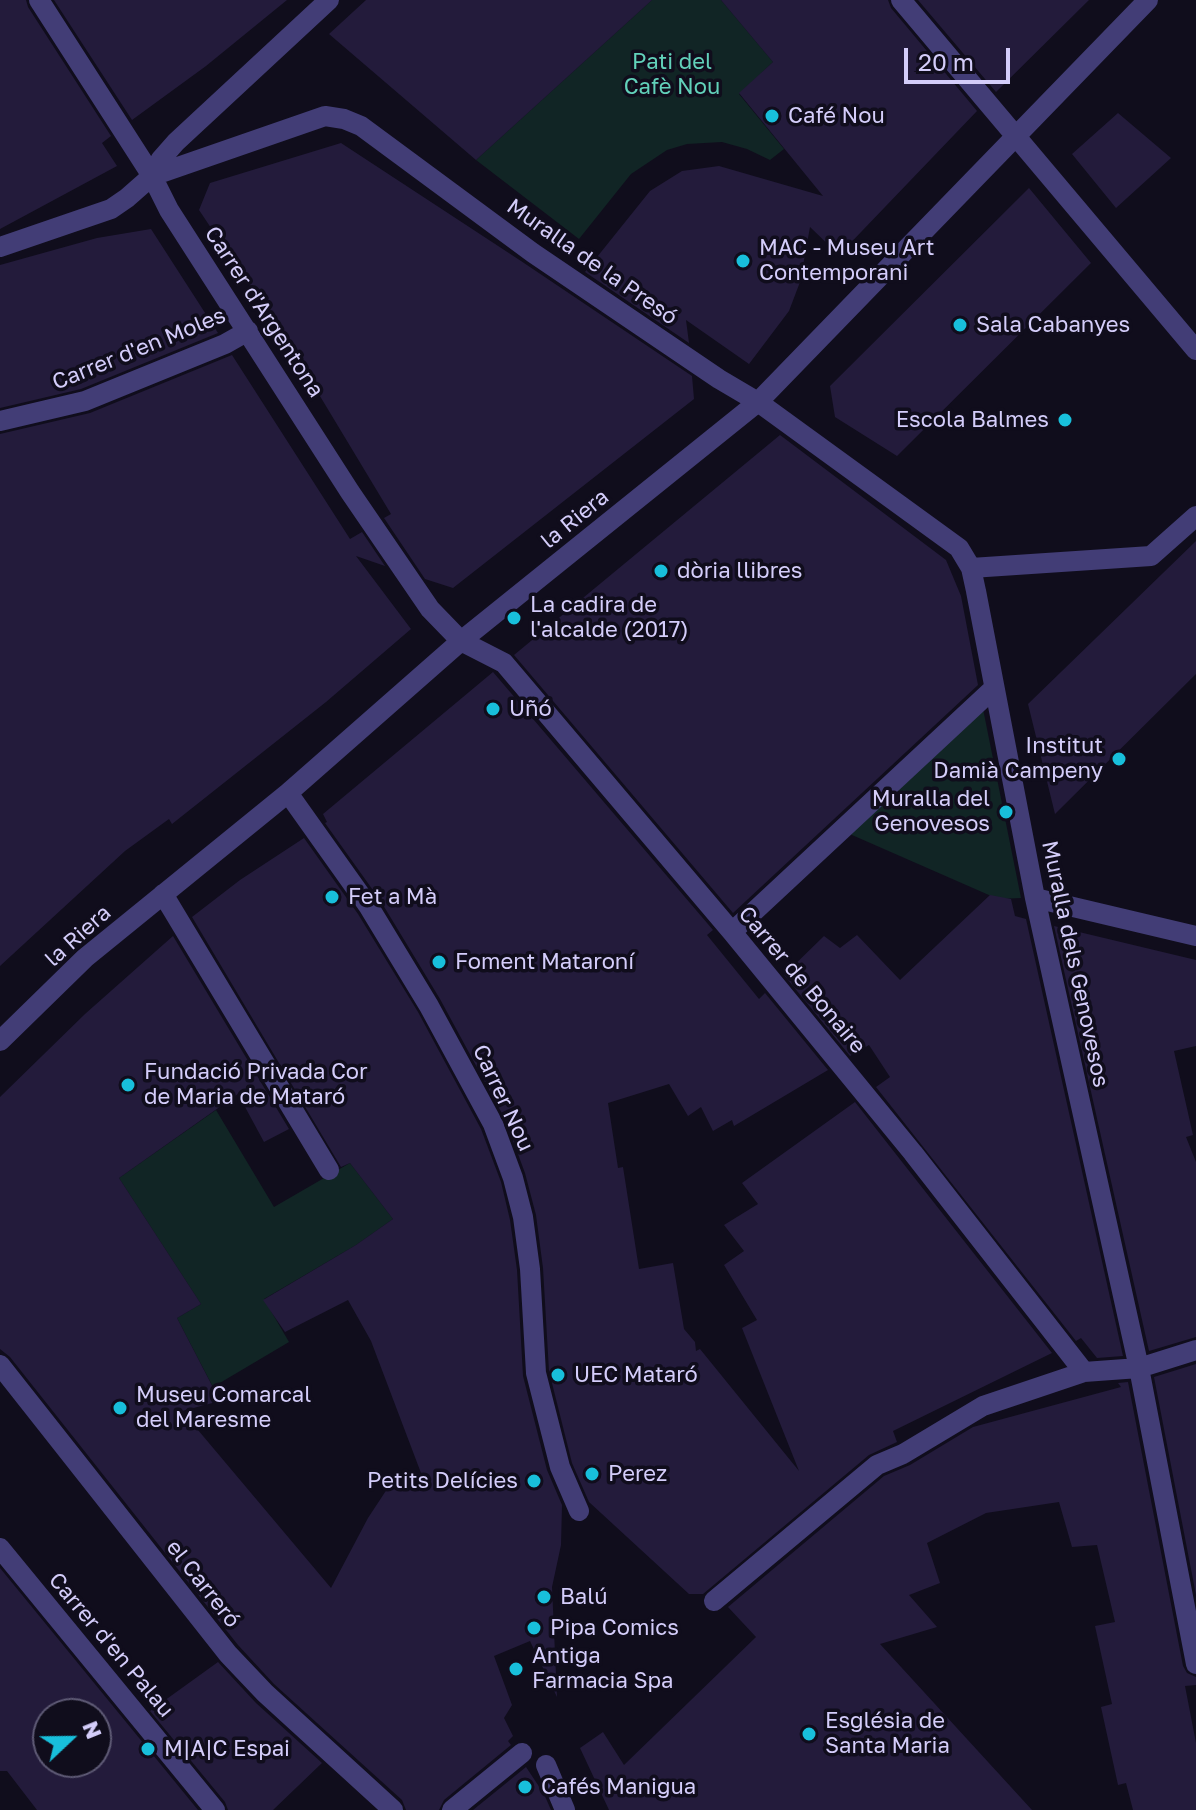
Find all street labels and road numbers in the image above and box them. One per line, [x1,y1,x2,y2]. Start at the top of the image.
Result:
street label: Muralla de la Presó [502,193,682,331]
street label: Carrer d'Argentona [199,222,329,402]
street label: Carrer d'en Moles [49,302,229,396]
street label: la Riera [536,484,614,554]
street label: Muralla dels Genovesos [1036,838,1114,1090]
street label: la Riera [40,900,116,972]
street label: Carrer de Bonaire [733,901,871,1059]
street label: Carrer Nou [467,1041,539,1155]
street label: el Carreró [161,1535,245,1633]
street label: Carrer d'en Palau [43,1567,179,1723]

